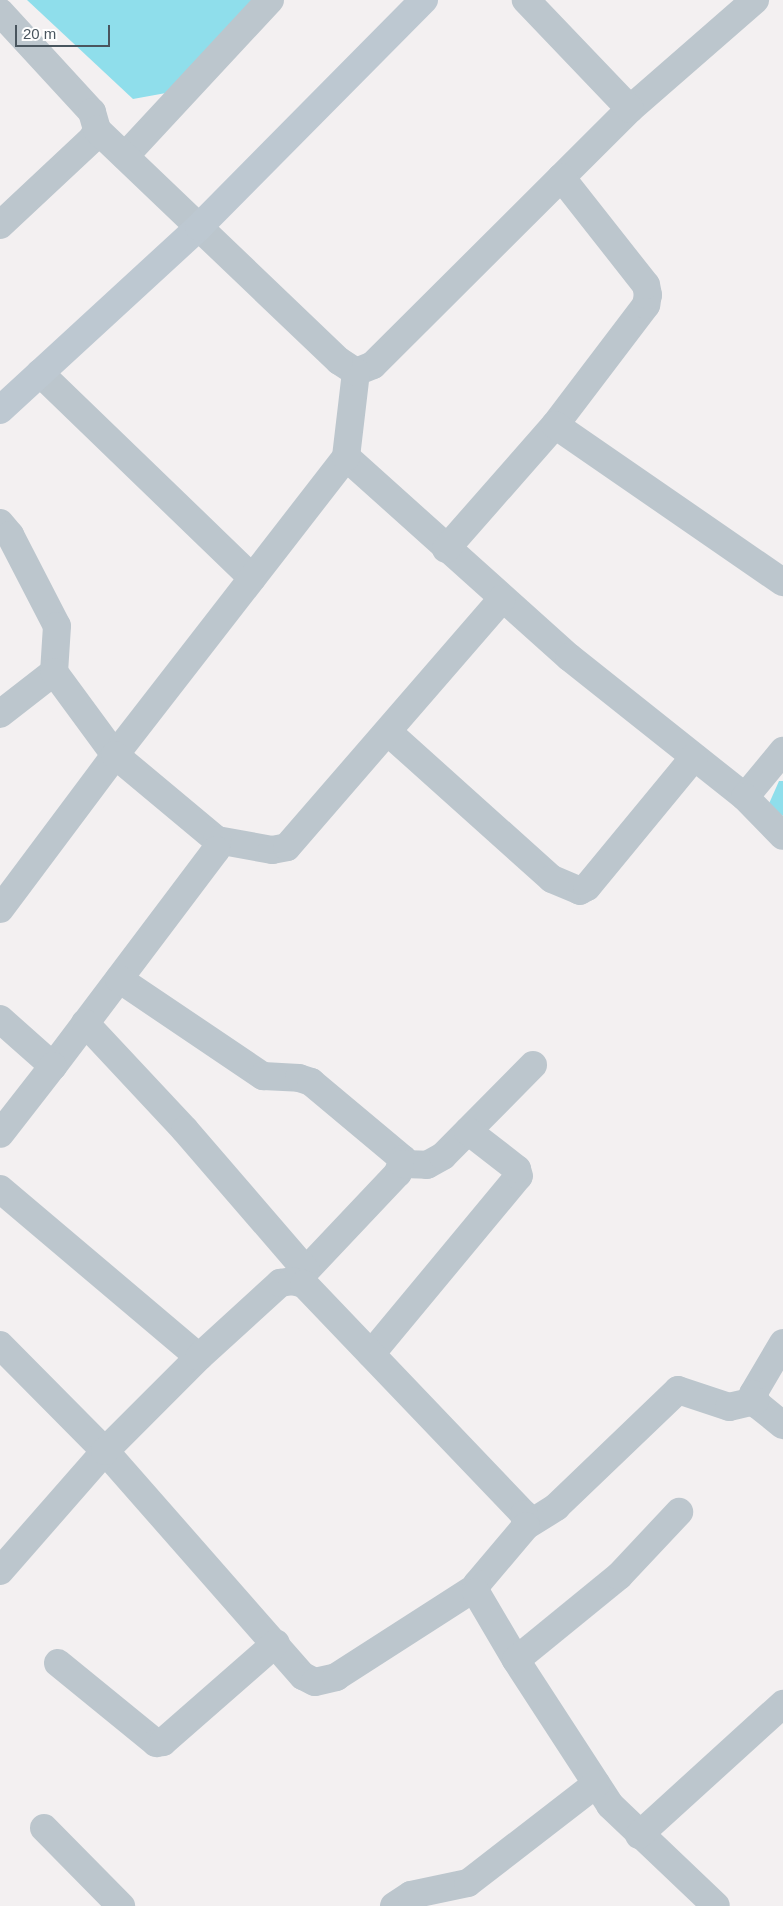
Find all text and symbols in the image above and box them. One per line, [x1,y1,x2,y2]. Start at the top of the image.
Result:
scale bar [18,15,112,47]
text: 20 m [23,25,56,42]

